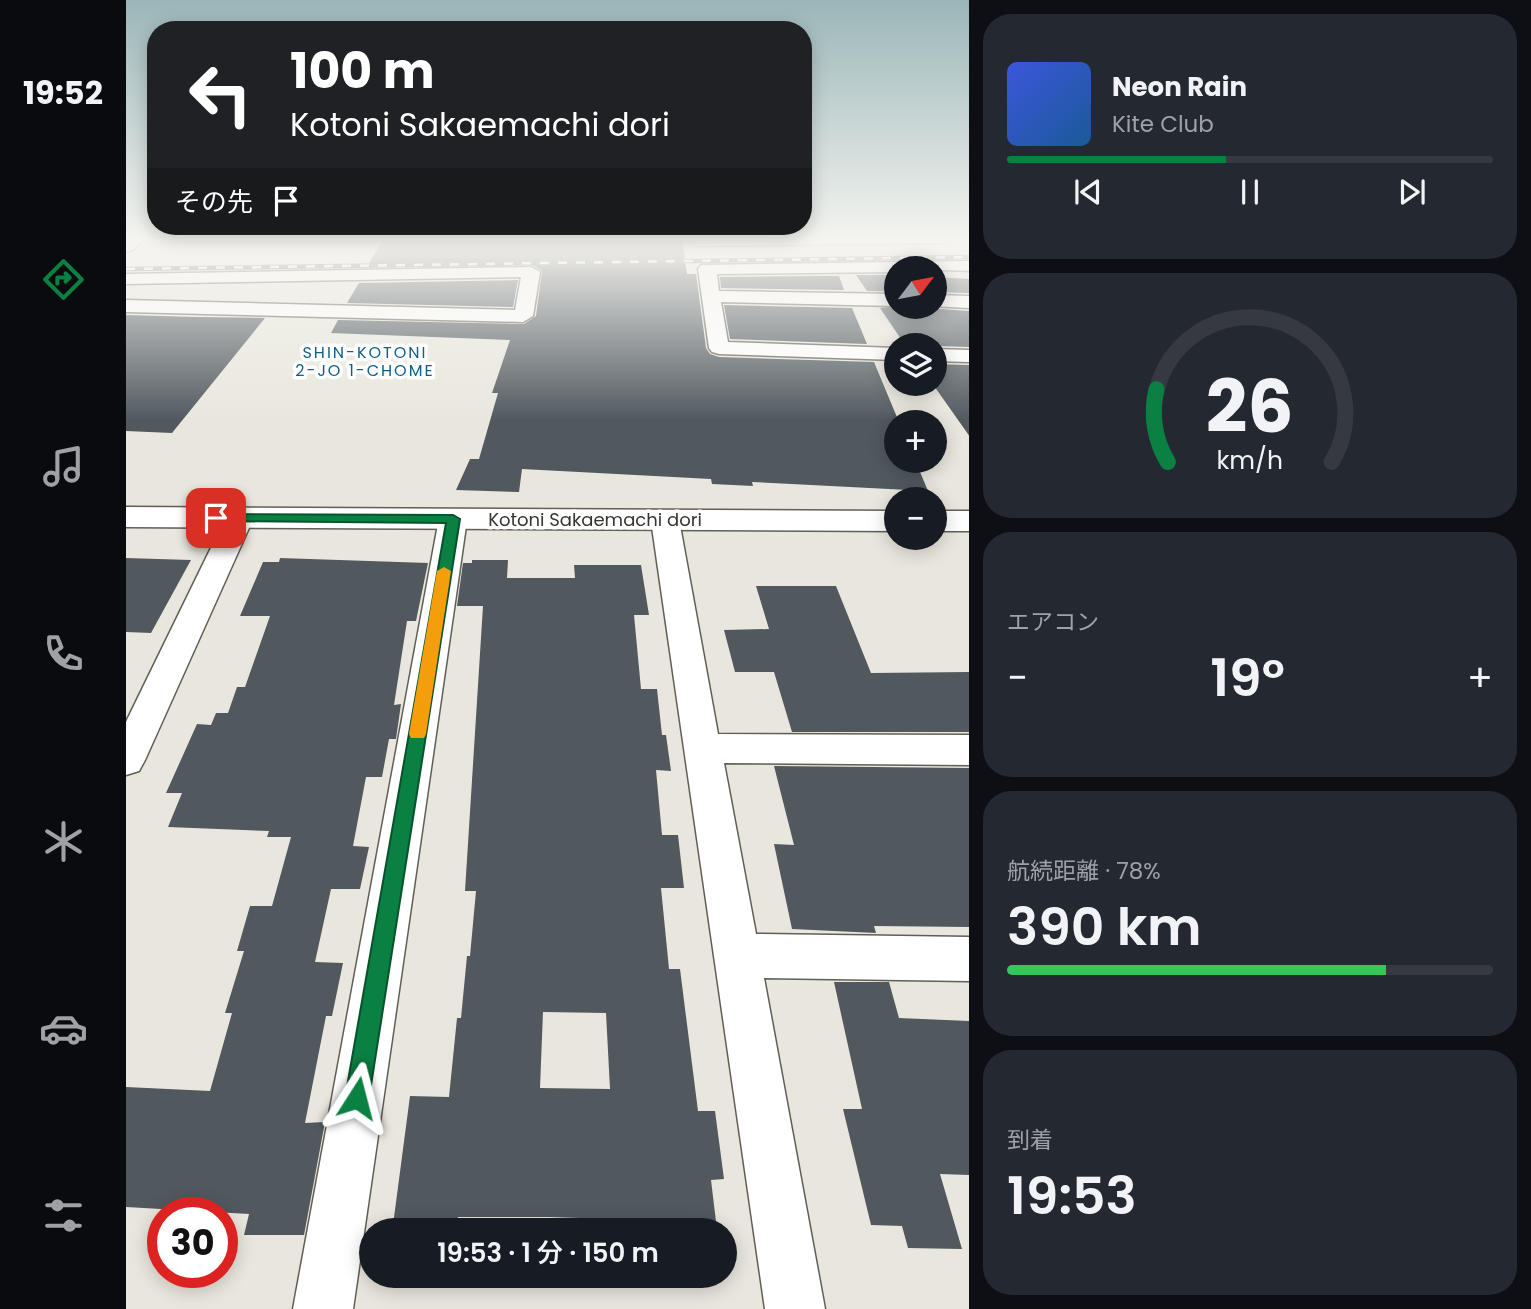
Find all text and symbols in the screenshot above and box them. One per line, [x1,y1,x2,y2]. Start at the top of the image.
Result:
text: 100 m [290,37,435,105]
icon: left [175,49,266,140]
text: Neon Rain [1112,69,1247,105]
text: 19:52 [23,70,103,115]
text: Kotoni Sakaemachi dori [290,102,670,147]
text: Kite Club [1112,108,1214,140]
icon: previous [1069,173,1107,211]
icon: pause [1231,173,1269,211]
icon: next [1393,173,1431,211]
icon: arrive [267,182,305,220]
text: その先 [175,184,253,220]
icon: directions [39,255,88,304]
north arrow [884,256,947,318]
map controls [884,256,947,550]
button: layers [884,333,947,396]
district label: SHIN-KOTONI 2-JO 1-CHOME [295,341,435,382]
text: 26 [1206,356,1294,457]
button: + [884,410,947,473]
icon: music [39,442,88,491]
text: km/h [1217,442,1283,477]
button: − [884,487,947,550]
pin [186,488,246,548]
icon: arrive [197,499,235,537]
street label: Kotoni Sakaemachi dori [488,507,702,532]
text: エアコン [1007,606,1099,638]
icon: phone [39,629,88,678]
text: 19° [1210,641,1285,714]
text: − [1007,651,1028,704]
text: + [1467,651,1493,704]
icon: climate [39,817,88,866]
text: 航続距離 · 78% [1007,855,1161,887]
text: 390 km [1007,890,1202,963]
icon: car [39,1004,88,1053]
position arrow [320,1061,394,1135]
text: 到着 [1007,1124,1053,1156]
text: 19:53 [1007,1159,1137,1232]
icon: filters [39,1191,88,1240]
speed limit sign: 30 [147,1197,238,1288]
text: 19:53 · 1 分 · 150 m [437,1235,659,1271]

